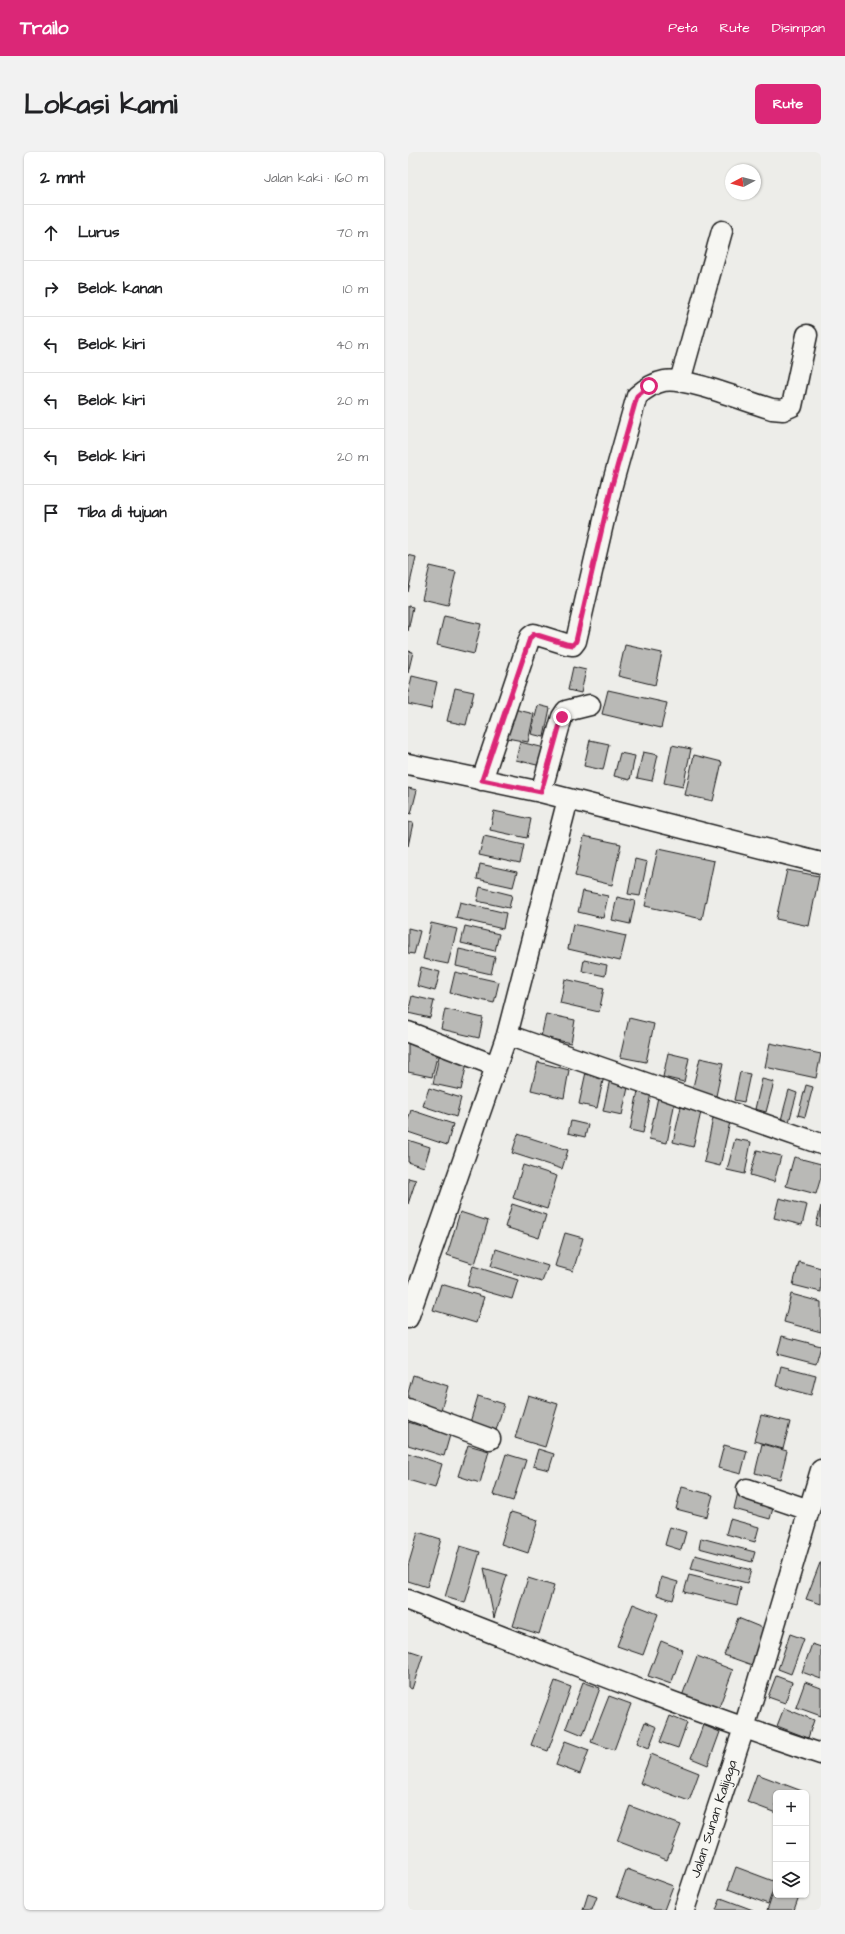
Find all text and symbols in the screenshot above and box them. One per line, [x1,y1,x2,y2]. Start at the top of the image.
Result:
text: Trailo [20,15,69,42]
text: Peta [668,18,698,38]
text: Rute [720,18,750,38]
text: Disimpan [772,18,825,38]
button: Rute [755,84,821,124]
text: Lokasi kami [24,85,178,124]
north arrow [725,164,761,200]
text: 2 mnt [40,166,85,190]
text: Jalan kaki · 160 m [264,169,368,187]
icon: ahead [40,222,62,244]
text: Lurus [78,222,119,243]
text: 70 m [336,224,368,242]
icon: right [40,278,62,300]
text: Belok kanan [78,278,162,299]
text: 10 m [343,280,368,298]
icon: left [40,334,62,356]
text: Belok kiri [78,334,145,355]
text: 40 m [336,336,368,354]
route start [640,377,658,395]
icon: left [40,390,62,412]
text: Belok kiri [78,390,145,411]
text: 20 m [337,392,368,410]
icon: left [40,446,62,468]
text: Belok kiri [78,446,145,467]
text: 20 m [337,448,368,466]
icon: arrive [40,502,62,524]
text: Tiba di tujuan [78,502,167,523]
route end [553,708,571,726]
street label: Jalan Sunan Kalijaga [685,1757,743,1881]
map controls [773,1790,809,1898]
button: + [773,1790,809,1826]
button: − [773,1826,809,1862]
button: layers [773,1862,809,1898]

